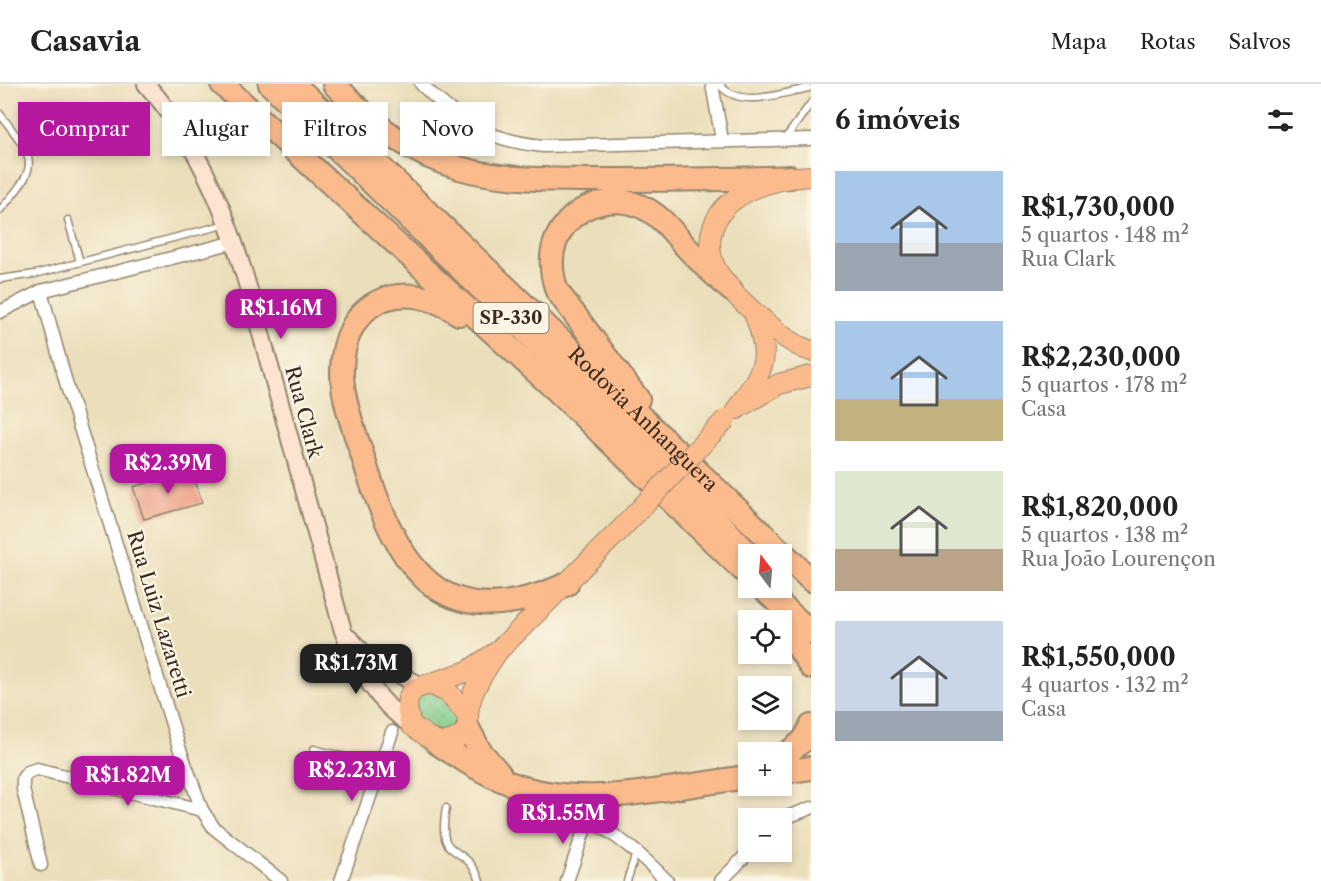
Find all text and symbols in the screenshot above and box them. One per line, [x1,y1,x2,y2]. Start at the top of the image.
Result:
text: Casavia [30,24,141,58]
text: Mapa [1051,29,1107,54]
text: Rotas [1140,29,1196,54]
text: Salvos [1229,29,1291,54]
chip: Comprar [18,102,150,156]
chip: Alugar [162,102,270,156]
chip: Filtros [282,102,388,156]
chip: Novo [400,102,495,156]
text: 6 imóveis [835,104,960,136]
icon: filters [1264,104,1297,137]
text: R$1,730,000 [1021,191,1175,223]
icon: home [883,195,955,267]
text: 5 quartos · 148 m² [1021,223,1189,247]
text: Rua Clark [1021,247,1115,271]
pin: R$1.16M [226,289,336,340]
text: R$1.16M [239,296,323,320]
road number: SP-330 [474,303,548,333]
text: R$2,230,000 [1021,341,1181,373]
street label: Rodovia Anhanguera [563,342,723,497]
icon: home [883,345,955,417]
street label: Rua Clark [280,363,328,462]
text: 5 quartos · 178 m² [1021,373,1187,397]
text: Casa [1021,397,1066,421]
pin: R$2.39M [113,444,223,495]
text: R$2.39M [124,451,212,475]
text: R$1,820,000 [1021,491,1179,523]
icon: home [883,495,955,567]
text: 5 quartos · 138 m² [1021,523,1188,547]
street label: Rua Luiz Lazaretti [122,527,196,701]
north arrow [738,544,792,598]
map controls [738,544,792,862]
text: Rua João Lourençon [1021,547,1216,571]
button: locate [738,610,792,664]
text: R$1,550,000 [1021,641,1176,673]
pin: R$1.73M [301,644,411,695]
icon: home [883,645,955,717]
text: R$1.73M [314,651,398,675]
text: 4 quartos · 132 m² [1021,673,1189,697]
button: layers [738,676,792,730]
text: Casa [1021,697,1066,721]
button: + [738,742,792,796]
pin: R$2.23M [297,751,407,802]
pin: R$1.82M [73,756,183,807]
text: R$2.23M [308,758,396,782]
text: R$1.82M [85,763,171,787]
pin: R$1.55M [508,794,618,845]
text: R$1.55M [521,801,605,825]
button: − [738,808,792,862]

